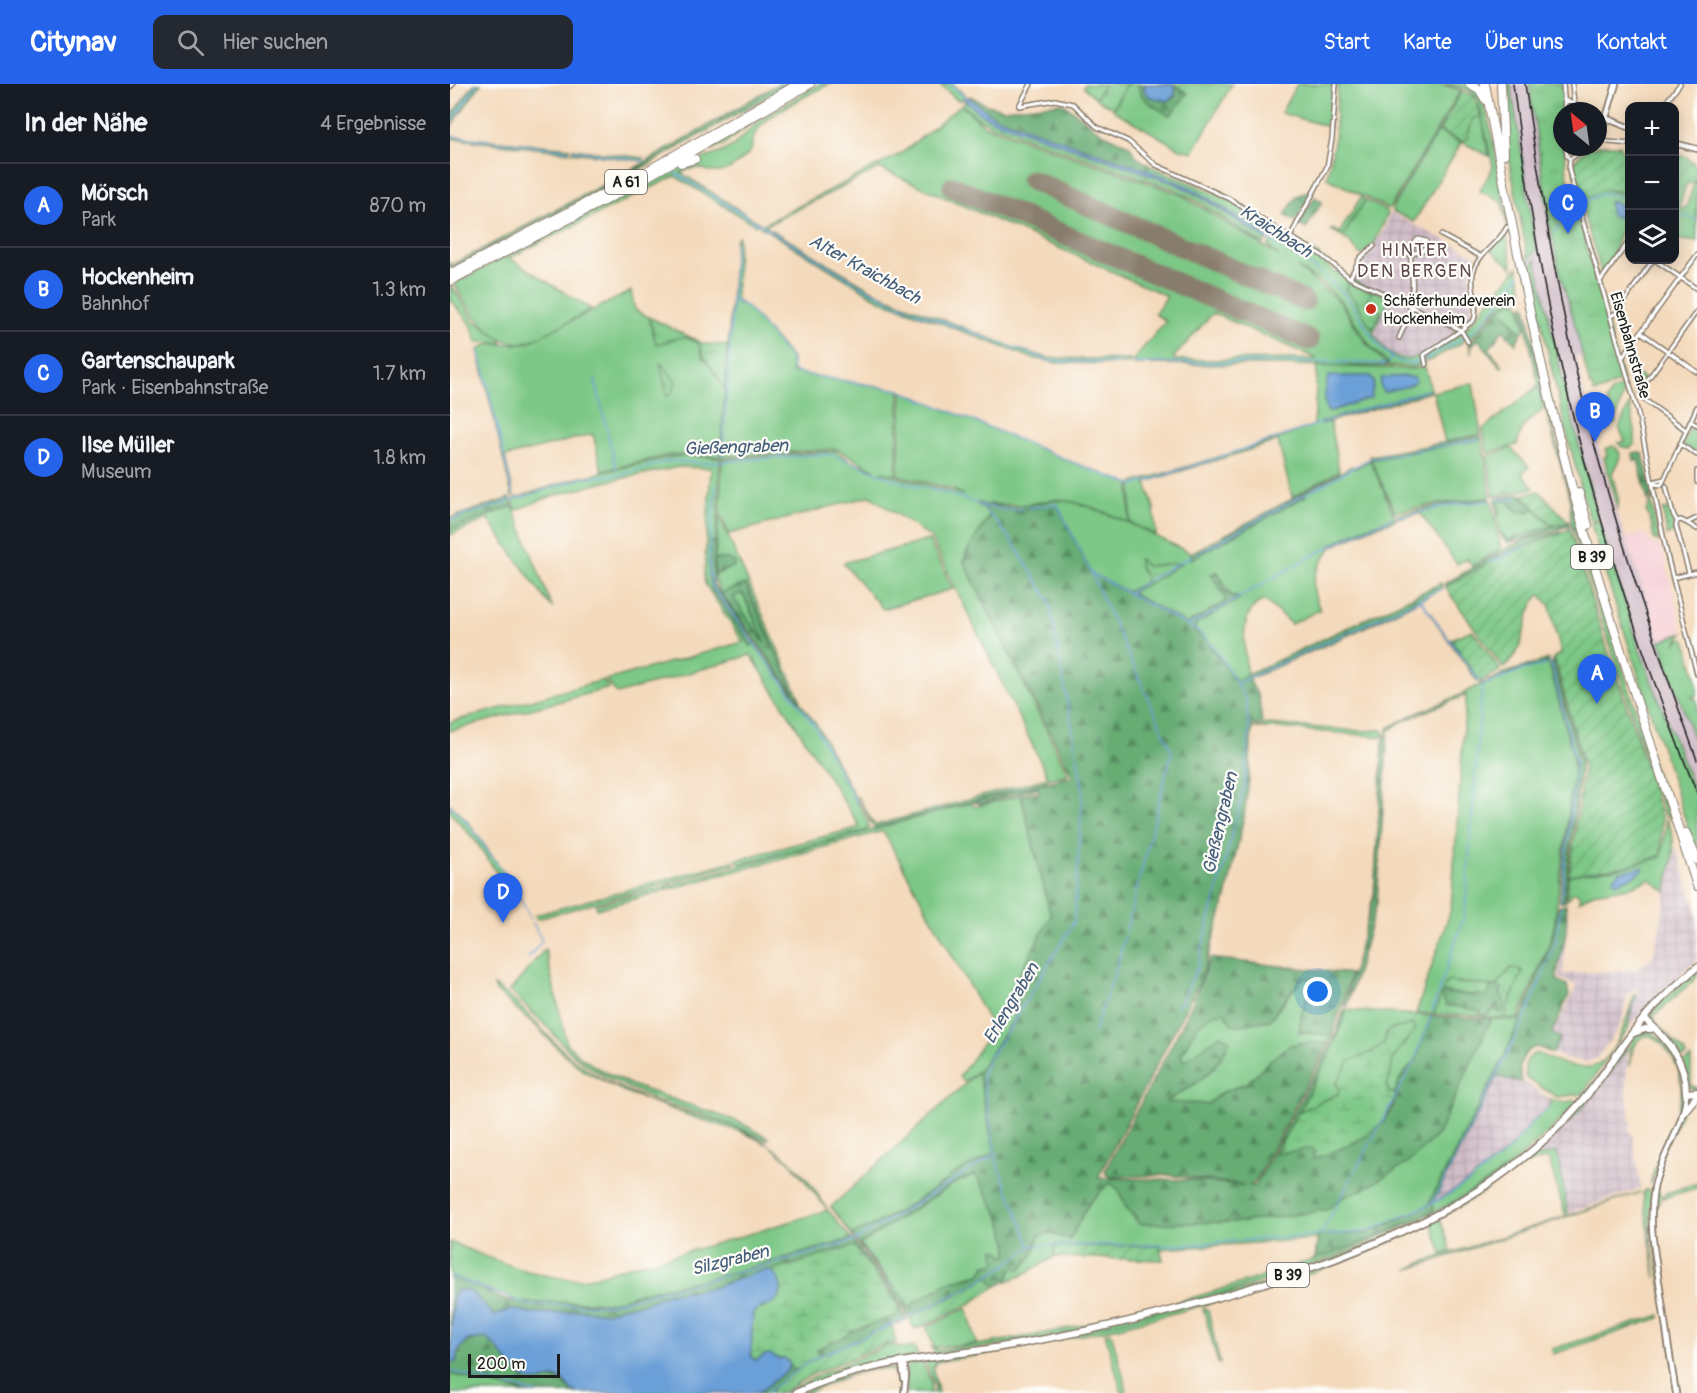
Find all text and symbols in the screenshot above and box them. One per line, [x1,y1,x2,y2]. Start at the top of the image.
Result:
search box [153,15,573,69]
text: Citynav [30,25,117,60]
icon: search [174,26,207,59]
text: Hier suchen [222,28,328,56]
text: Start [1324,29,1370,56]
text: Karte [1403,29,1452,56]
text: Über uns [1485,29,1563,56]
text: Kontakt [1596,29,1667,56]
north arrow [1553,102,1607,156]
map controls [1625,102,1679,264]
button: + [1625,102,1679,156]
text: In der Nähe [24,107,147,139]
text: 4 Ergebnisse [320,111,426,136]
button: − [1625,156,1679,210]
road number: A 61 [605,170,647,194]
text: Mörsch [81,179,148,207]
pin: C [1548,184,1588,234]
text: A [37,193,50,218]
text: 870 m [370,193,426,218]
water label: Kraichbach [1235,200,1317,264]
text: Park [81,207,116,232]
button: layers [1625,210,1679,264]
water label: Alter Kraichbach [805,229,926,310]
district label: HINTER DEN BERGEN [1357,239,1473,283]
text: Hockenheim [81,263,194,291]
text: B [38,277,49,302]
text: 1.3 km [372,277,426,302]
street label: Eisenbahnstraße [1605,290,1655,401]
text: Bahnhof [81,291,151,316]
place label: Schäferhundeverein Hockenheim [1383,291,1515,329]
marker: Schäferhundeverein Hockenheim [1364,302,1378,316]
text: Gartenschaupark [81,347,235,375]
text: C [37,361,50,386]
text: 1.7 km [373,361,426,386]
text: Park · Eisenbahnstraße [81,375,268,400]
pin: B [1576,392,1614,442]
text: Ilse Müller [81,431,174,459]
water label: Gießengraben [684,434,789,461]
text: D [37,445,50,470]
text: 1.8 km [373,445,426,470]
text: Museum [81,459,151,484]
road number: B 39 [1571,545,1613,569]
pin: A [1578,654,1616,704]
water label: Gießengraben [1198,769,1244,876]
pin: D [484,874,522,923]
water label: Erlengraben [978,958,1045,1048]
your location [1303,977,1332,1006]
water label: Silzgraben [689,1240,772,1281]
road number: B 39 [1267,1263,1309,1287]
scale bar [468,1351,560,1378]
text: 200 m [477,1354,525,1374]

